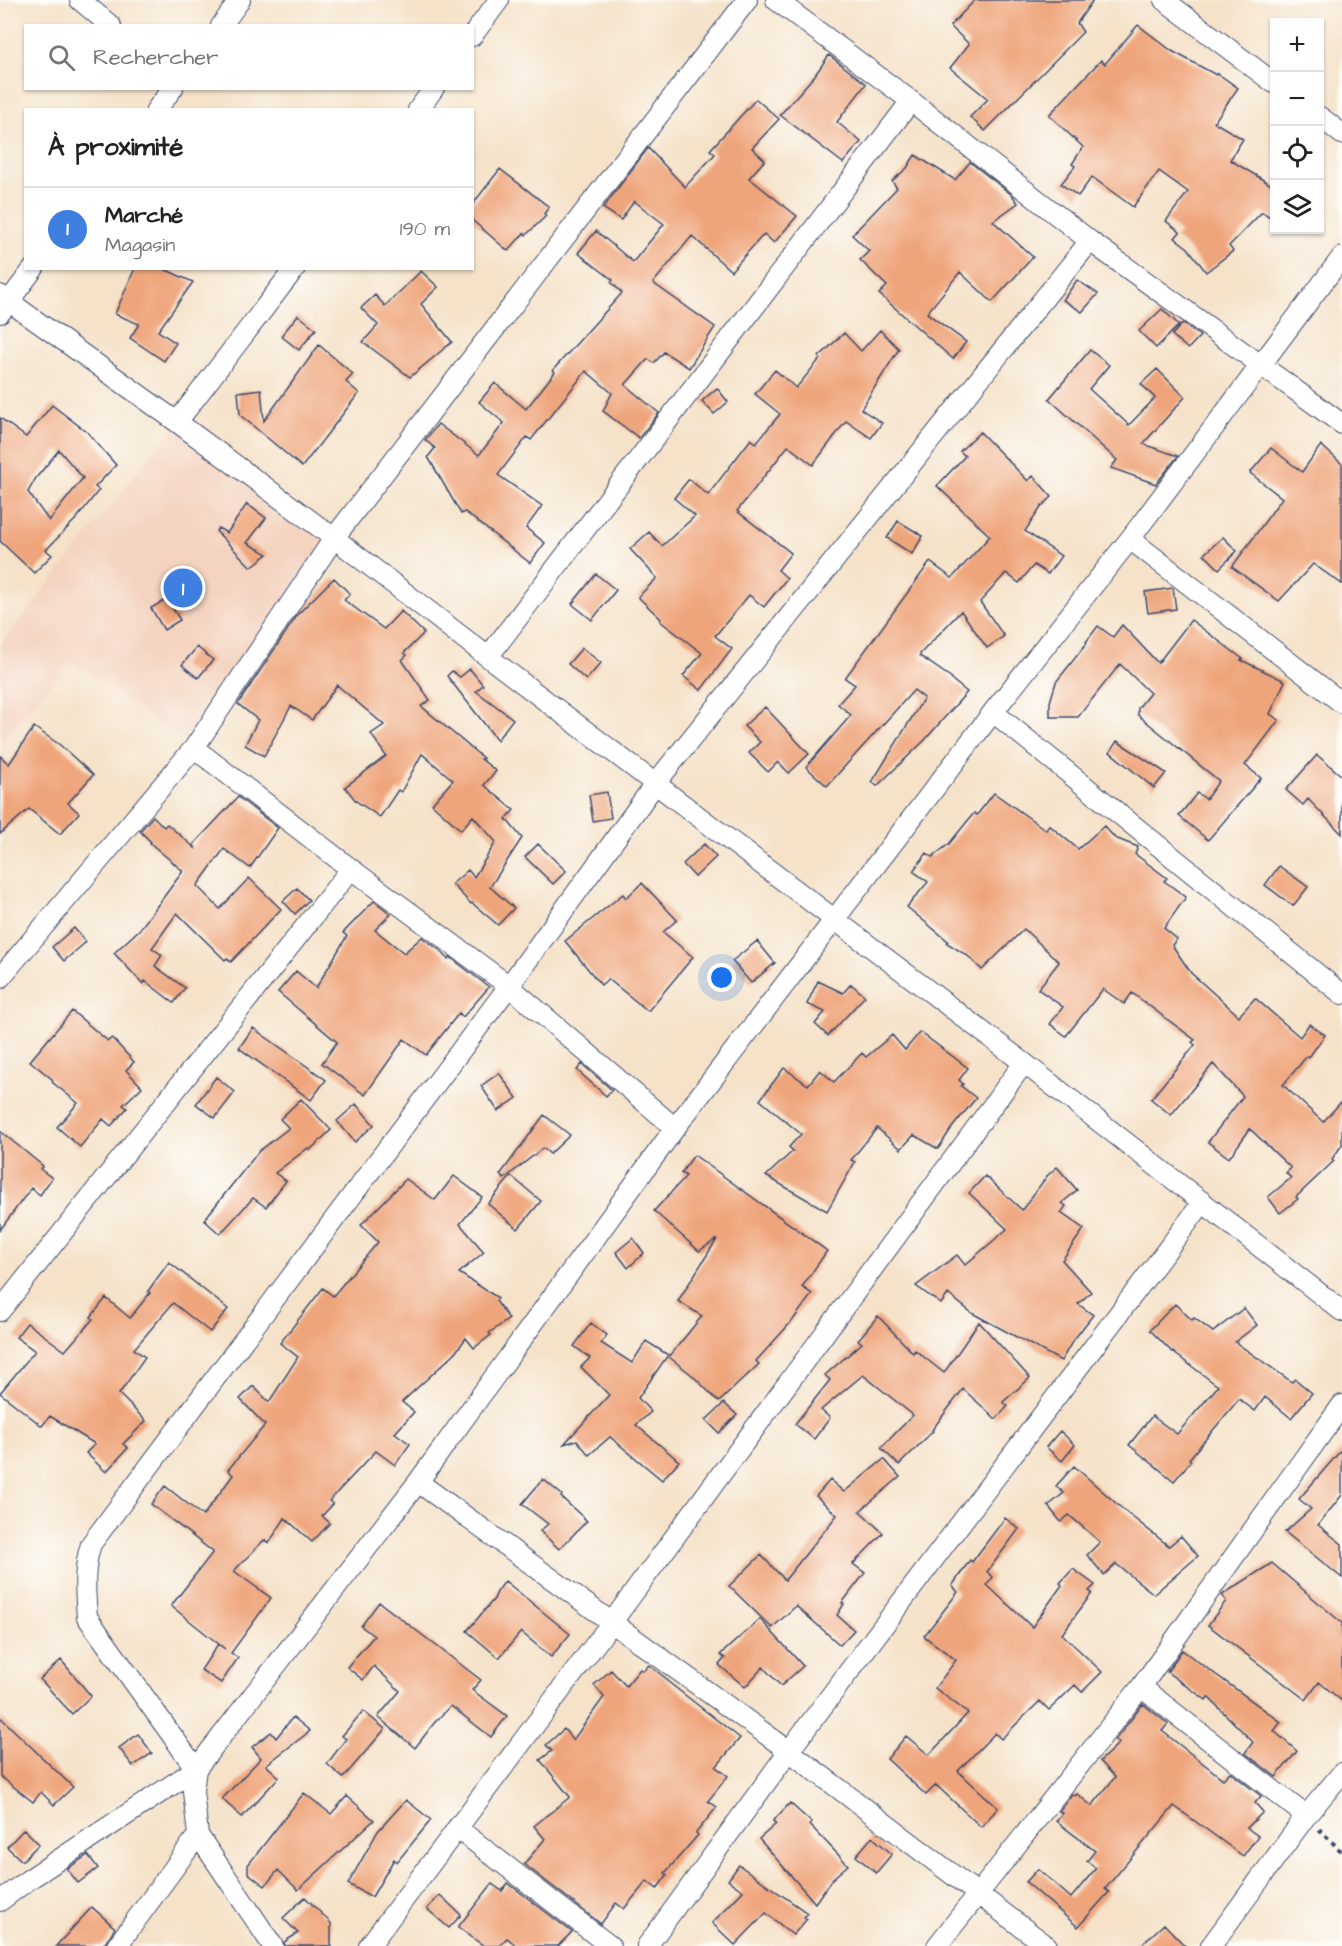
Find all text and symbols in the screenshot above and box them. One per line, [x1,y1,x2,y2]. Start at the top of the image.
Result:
map controls [1270,18,1324,234]
button: + [1270,18,1324,72]
search box [24,24,474,90]
icon: search [45,41,78,74]
text: Rechercher [93,42,218,73]
button: − [1270,72,1324,126]
button: locate [1270,126,1324,180]
text: À proximité [48,129,183,165]
button: layers [1270,180,1324,234]
text: Marché [105,200,183,231]
text: 1 [66,215,69,243]
text: 190 m [400,215,450,243]
text: Magasin [105,231,175,259]
pin: 1 [164,566,202,610]
your location [707,963,736,992]

